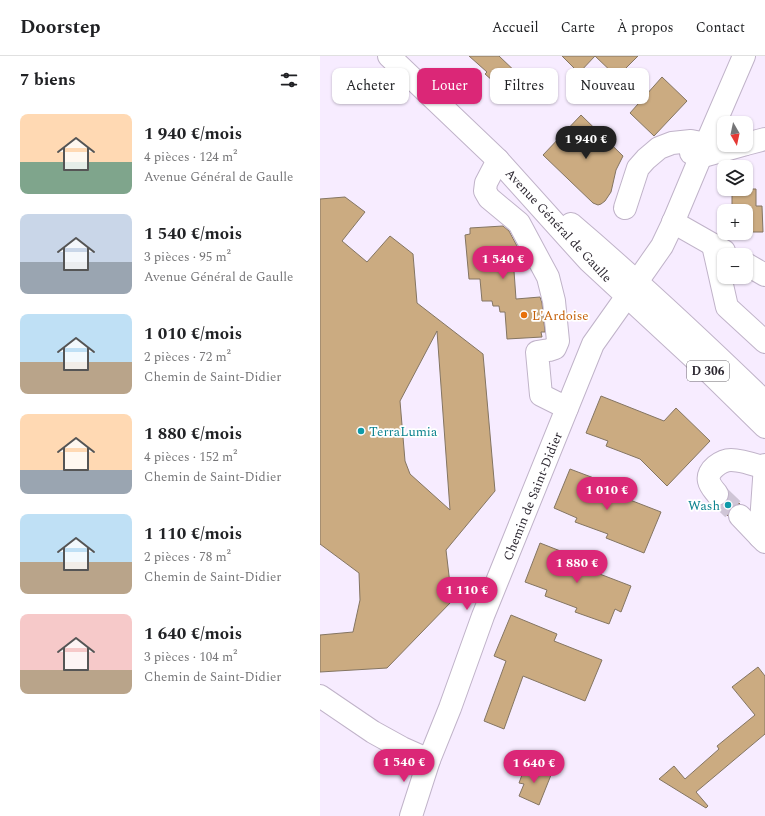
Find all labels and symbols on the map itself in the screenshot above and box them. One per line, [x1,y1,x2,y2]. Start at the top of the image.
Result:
north arrow [717,116,753,152]
pin: 1 940 € [549,126,623,160]
street label: Avenue Général de Gaulle [500,164,617,287]
pin: 1 540 € [466,246,540,280]
place label: L'Ardoise [532,306,589,326]
marker: L'Ardoise [519,310,529,320]
road number: D 306 [687,361,729,381]
place label: TerraLumia [369,422,438,442]
marker: TerraLumia [356,426,366,436]
street label: Chemin de Saint-Didier [498,429,568,564]
pin: 1 010 € [570,477,644,511]
place label: Wash [688,496,720,516]
marker: Wash [723,500,733,510]
pin: 1 880 € [540,550,614,584]
pin: 1 110 € [430,577,504,611]
pin: 1 540 € [367,749,441,783]
pin: 1 640 € [497,750,571,784]

